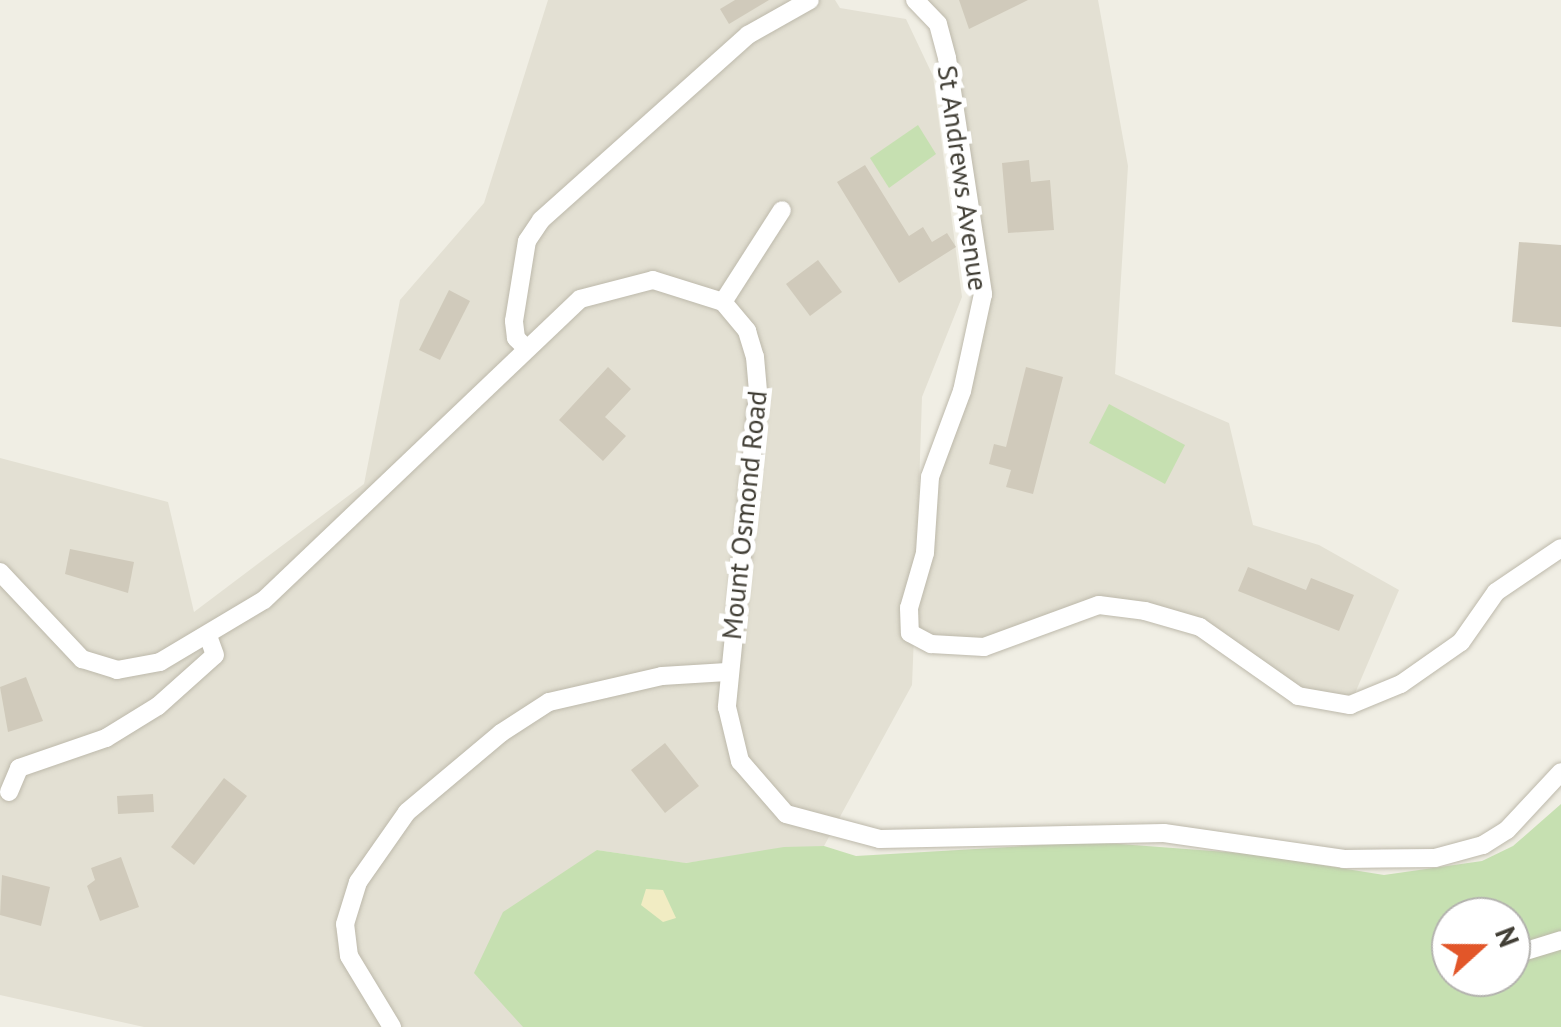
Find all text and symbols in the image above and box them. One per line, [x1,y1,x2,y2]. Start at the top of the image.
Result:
street label: St Andrews Avenue [930,62,996,294]
street label: Mount Osmond Road [714,389,774,641]
north arrow [1431,897,1531,997]
text: N [1487,922,1528,952]

